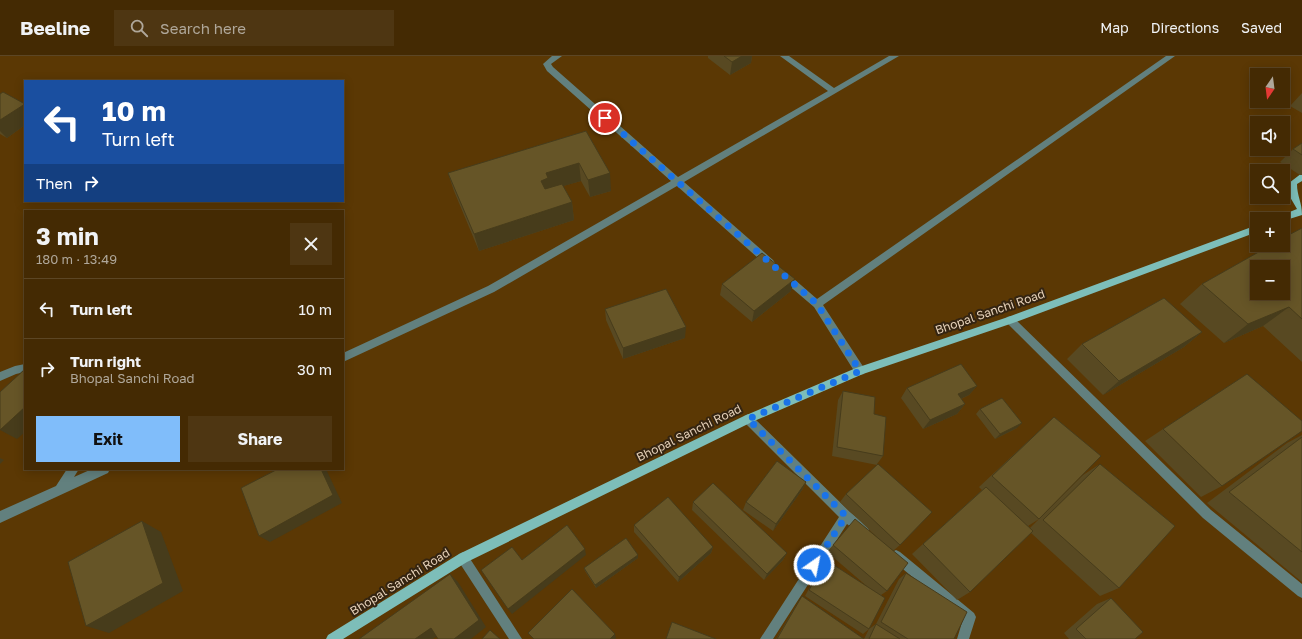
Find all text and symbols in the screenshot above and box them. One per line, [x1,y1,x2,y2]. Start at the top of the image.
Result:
search box [114,10,394,46]
text: Beeline [20,16,90,39]
icon: search [128,17,150,39]
text: Search here [160,19,246,37]
text: Map [1100,19,1129,36]
text: Directions [1151,19,1219,36]
text: Saved [1241,19,1282,36]
north arrow [1250,68,1290,108]
map controls [1250,68,1290,300]
text: 10 m [102,94,166,127]
icon: left [36,96,88,148]
pin [588,101,622,135]
icon: arrive [594,107,616,129]
button: sound [1250,116,1290,156]
text: Turn left [102,128,175,150]
button: search [1250,164,1290,204]
icon: right [80,172,102,194]
text: Then [36,174,72,192]
button: + [1250,212,1290,252]
text: 3 min [36,221,99,250]
button: close [290,223,332,265]
text: 180 m · 13:49 [36,251,117,267]
button: − [1250,260,1290,300]
street label: Bhopal Sanchi Road [933,286,1047,337]
icon: left [36,298,58,320]
text: Turn left [70,300,132,318]
text: 10 m [298,300,332,318]
text: Turn right [70,352,141,370]
icon: right [36,358,58,380]
text: 30 m [297,360,332,378]
text: Bhopal Sanchi Road [70,370,195,386]
street label: Bhopal Sanchi Road [634,401,744,464]
button: Exit [36,416,180,462]
button: Share [188,416,332,462]
position arrow [793,544,835,586]
street label: Bhopal Sanchi Road [347,545,452,618]

